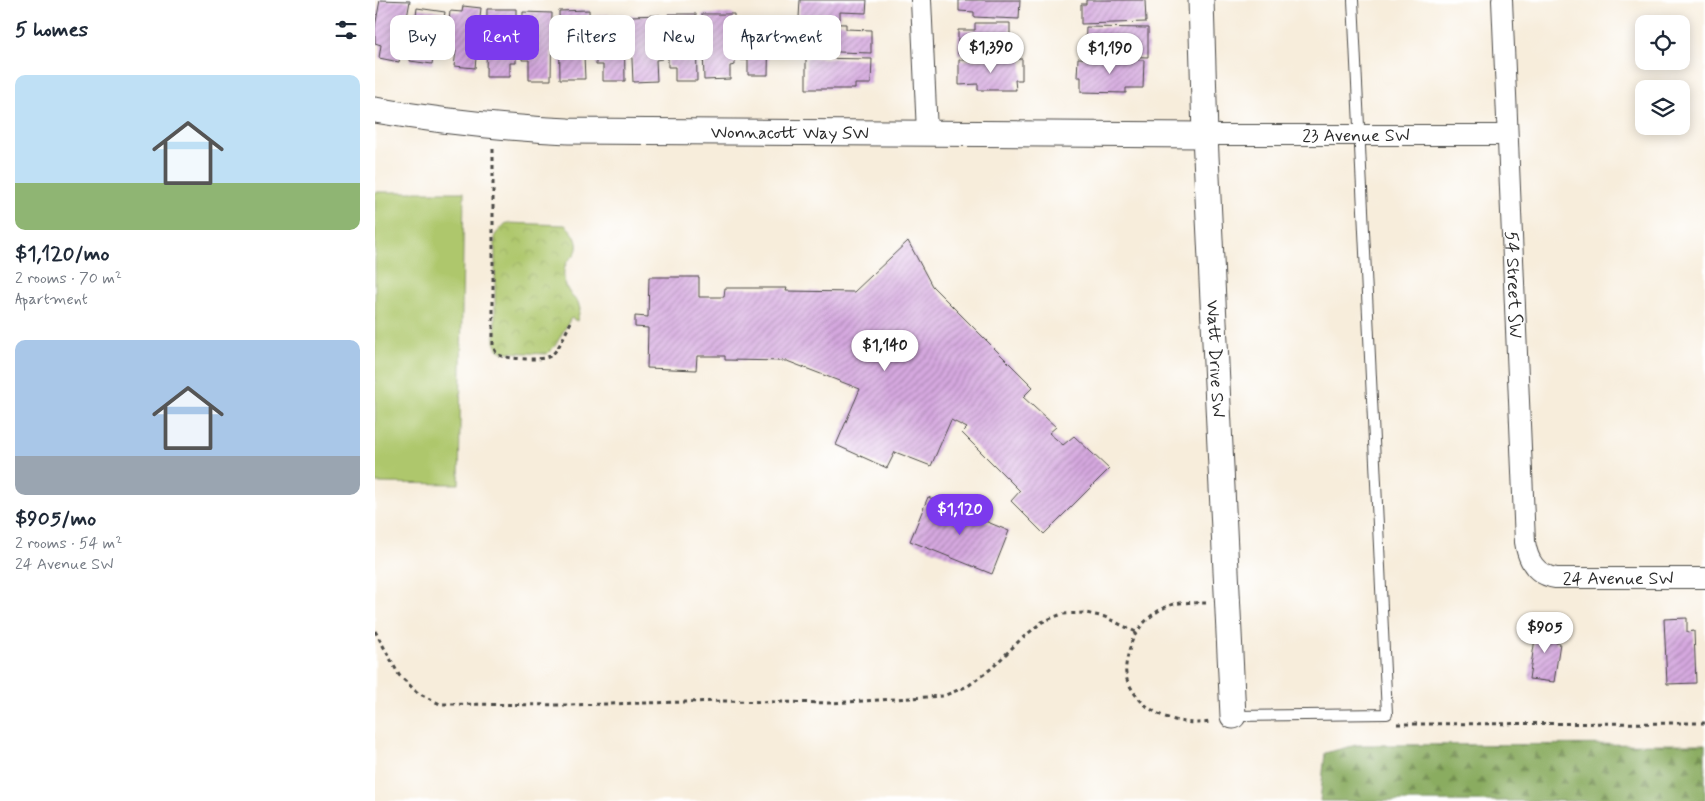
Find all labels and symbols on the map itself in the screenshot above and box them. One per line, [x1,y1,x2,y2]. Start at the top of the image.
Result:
pin: $1,390 [950,32,1032,74]
pin: $1,190 [1069,32,1151,75]
street label: Wonnacott Way SW [711,121,869,146]
street label: 23 Avenue SW [1302,124,1410,148]
street label: 54 Street SW [1499,231,1527,339]
street label: Watt Drive SW [1200,299,1230,418]
pin: $1,140 [844,330,926,372]
pin: $1,120 [919,494,1001,536]
street label: 24 Avenue SW [1563,567,1674,591]
pin: $905 [1515,612,1575,654]

